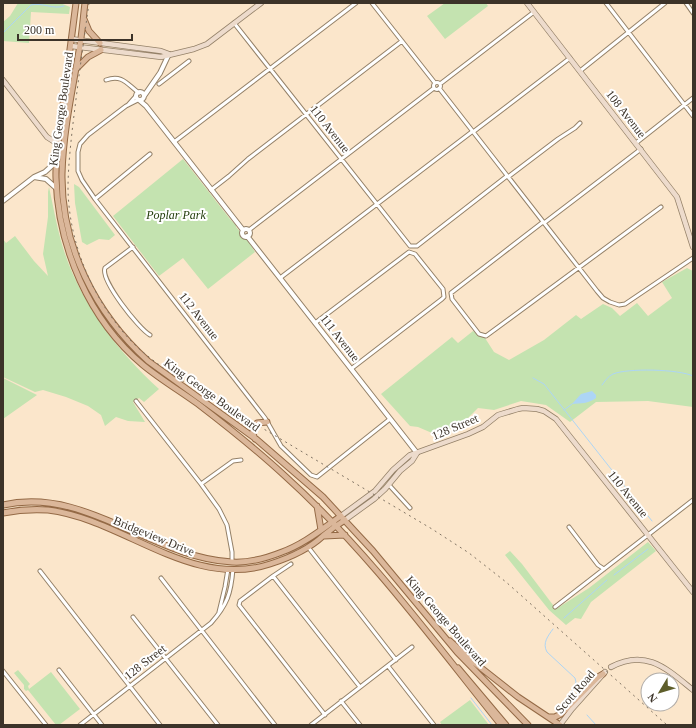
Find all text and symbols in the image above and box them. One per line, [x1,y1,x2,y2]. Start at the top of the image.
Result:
scale bar [18,16,132,42]
text: 200 m [24,23,55,37]
street label: King George Boulevard [46,51,76,167]
street label: 108 Avenue [603,87,649,141]
street label: 110 Avenue [307,102,353,156]
park label: Poplar Park [145,208,206,222]
street label: 112 Avenue [176,289,222,343]
street label: 111 Avenue [317,312,363,364]
street label: King George Boulevard [161,356,263,434]
street label: 128 Street [430,411,481,443]
street label: 110 Avenue [605,468,651,520]
street label: Bridgeview Drive [111,513,197,559]
street label: King George Boulevard [403,573,489,669]
street label: 128 Street [121,641,169,683]
street label: Scott Road [552,667,598,717]
north arrow [640,672,680,712]
text: N [645,691,659,705]

